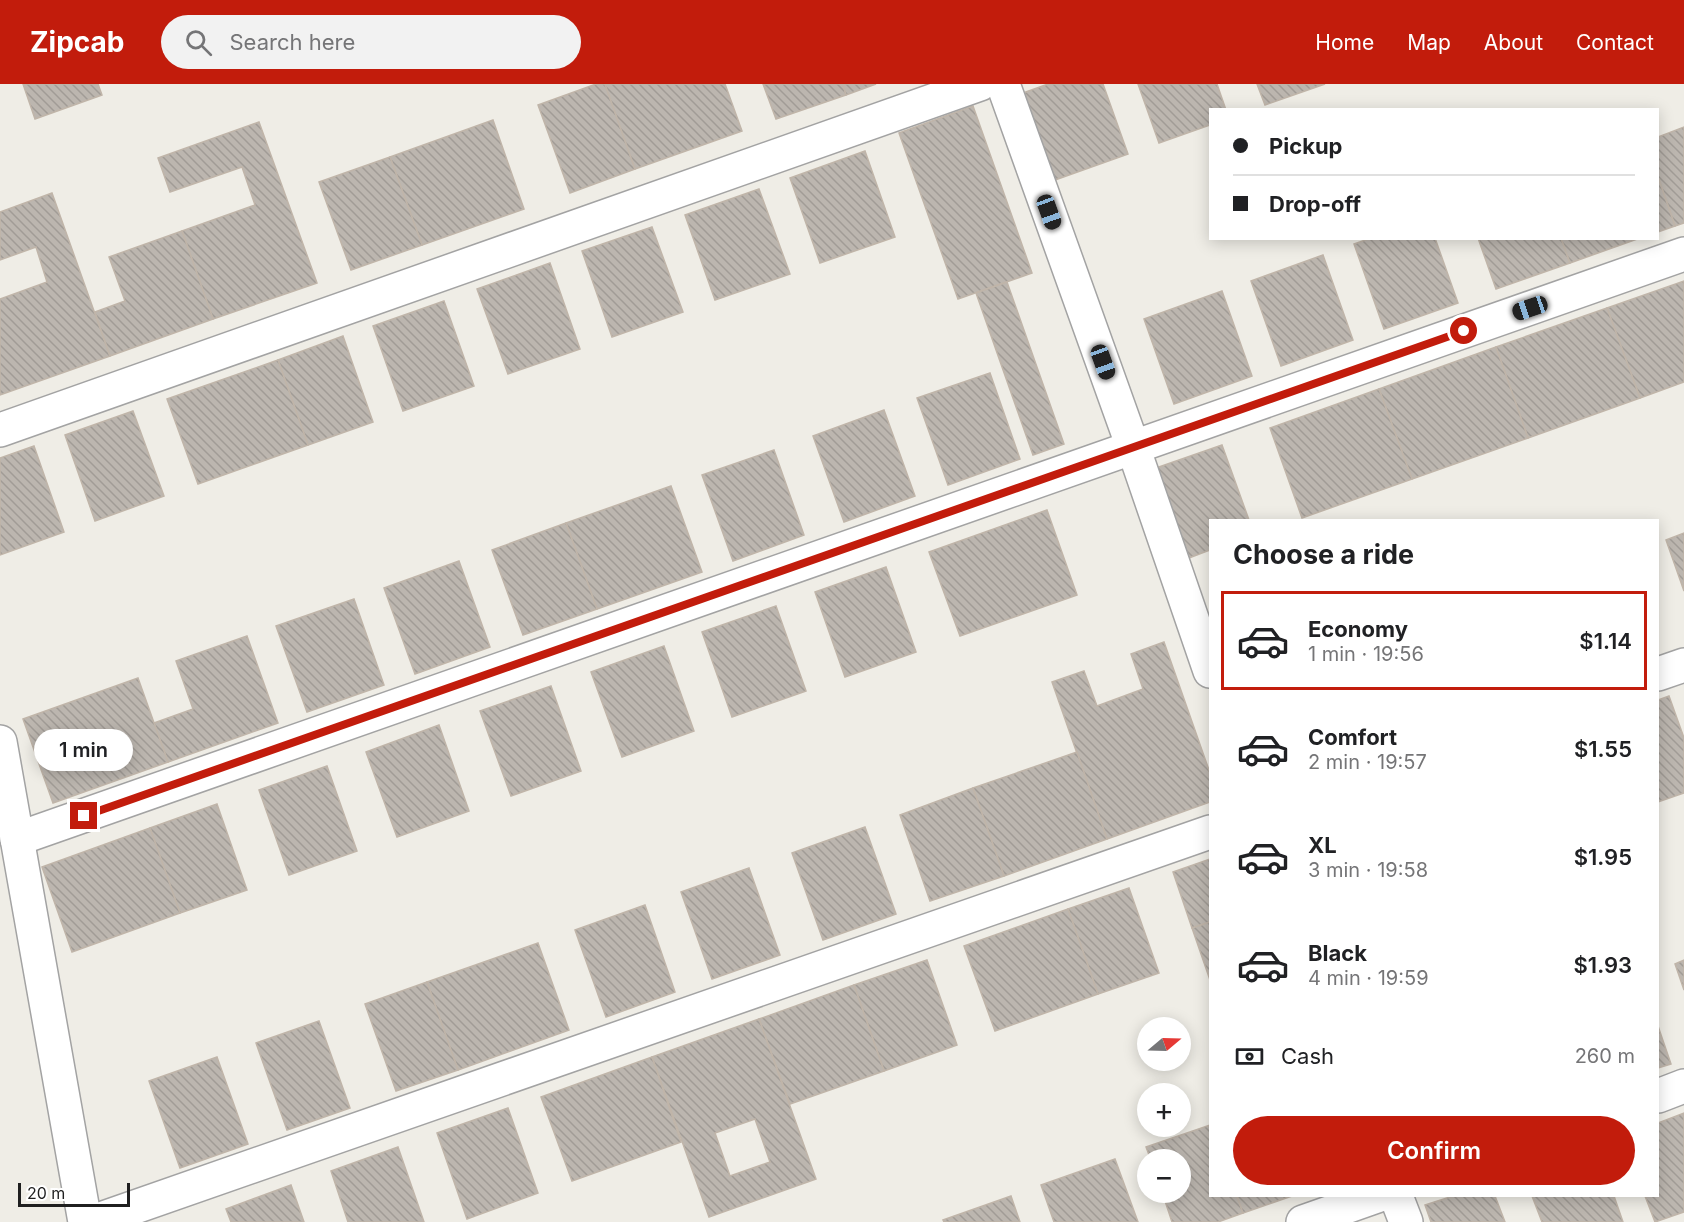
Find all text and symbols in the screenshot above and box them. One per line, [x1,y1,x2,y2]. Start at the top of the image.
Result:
search box [161,15,581,69]
text: Zipcab [30,25,125,59]
icon: search [182,26,215,59]
text: Search here [230,29,355,55]
text: Home [1315,30,1374,55]
text: Map [1407,30,1451,55]
text: About [1484,30,1543,55]
text: Contact [1576,30,1654,55]
text: Pickup [1269,133,1343,159]
text: Drop-off [1269,191,1361,217]
car [1034,192,1064,232]
car [1510,294,1550,322]
route start [1450,317,1477,344]
car [1088,342,1118,382]
text: Choose a ride [1233,538,1414,571]
icon: car [1236,614,1290,668]
text: Economy [1308,616,1408,642]
text: $1.14 [1579,628,1632,654]
text: 1 min · 19:56 [1308,642,1424,666]
icon: car [1236,722,1290,776]
text: Comfort [1308,724,1397,750]
callout: 1 min [34,729,134,771]
text: $1.55 [1574,736,1632,762]
text: 1 min [59,738,108,762]
text: 2 min · 19:57 [1308,750,1427,774]
route end [70,802,97,829]
icon: car [1236,830,1290,884]
text: XL [1308,832,1337,858]
text: $1.95 [1574,844,1632,870]
text: 3 min · 19:58 [1308,858,1428,882]
icon: car [1236,938,1290,992]
text: Black [1308,940,1367,966]
text: $1.93 [1574,952,1632,978]
text: 4 min · 19:59 [1308,966,1429,990]
north arrow [1137,1017,1191,1071]
map controls [1137,1017,1191,1203]
icon: cash [1233,1040,1266,1073]
text: Cash [1281,1043,1334,1069]
text: 260 m [1575,1044,1635,1068]
button: + [1137,1083,1191,1137]
button: Confirm [1233,1116,1635,1185]
button: − [1137,1149,1191,1203]
scale bar [18,1180,130,1208]
text: 20 m [27,1183,65,1203]

